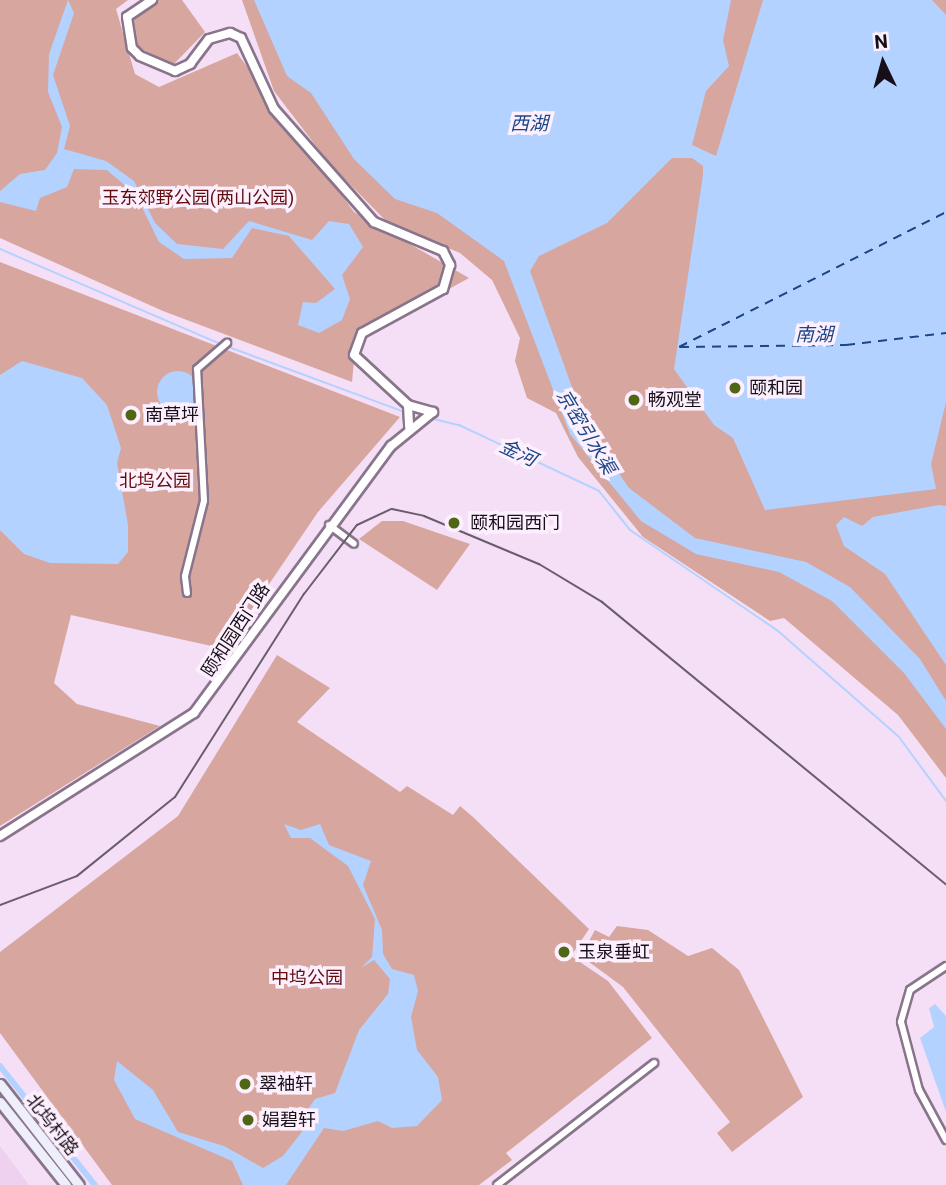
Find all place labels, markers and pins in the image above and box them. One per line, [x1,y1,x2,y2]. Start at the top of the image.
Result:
place label: 颐和园 [749,377,803,399]
marker: 颐和园 [727,380,743,396]
place label: 畅观堂 [648,389,702,411]
marker: 畅观堂 [626,392,642,408]
place label: 南草坪 [145,404,199,426]
marker: 南草坪 [123,407,139,423]
place label: 颐和园西门 [470,512,560,534]
marker: 颐和园西门 [444,513,464,533]
place label: 玉泉垂虹 [578,941,650,963]
marker: 玉泉垂虹 [556,944,572,960]
place label: 翠袖轩 [259,1073,313,1095]
marker: 翠袖轩 [237,1076,253,1092]
place label: 娟碧轩 [262,1109,316,1131]
marker: 娟碧轩 [240,1112,256,1128]

